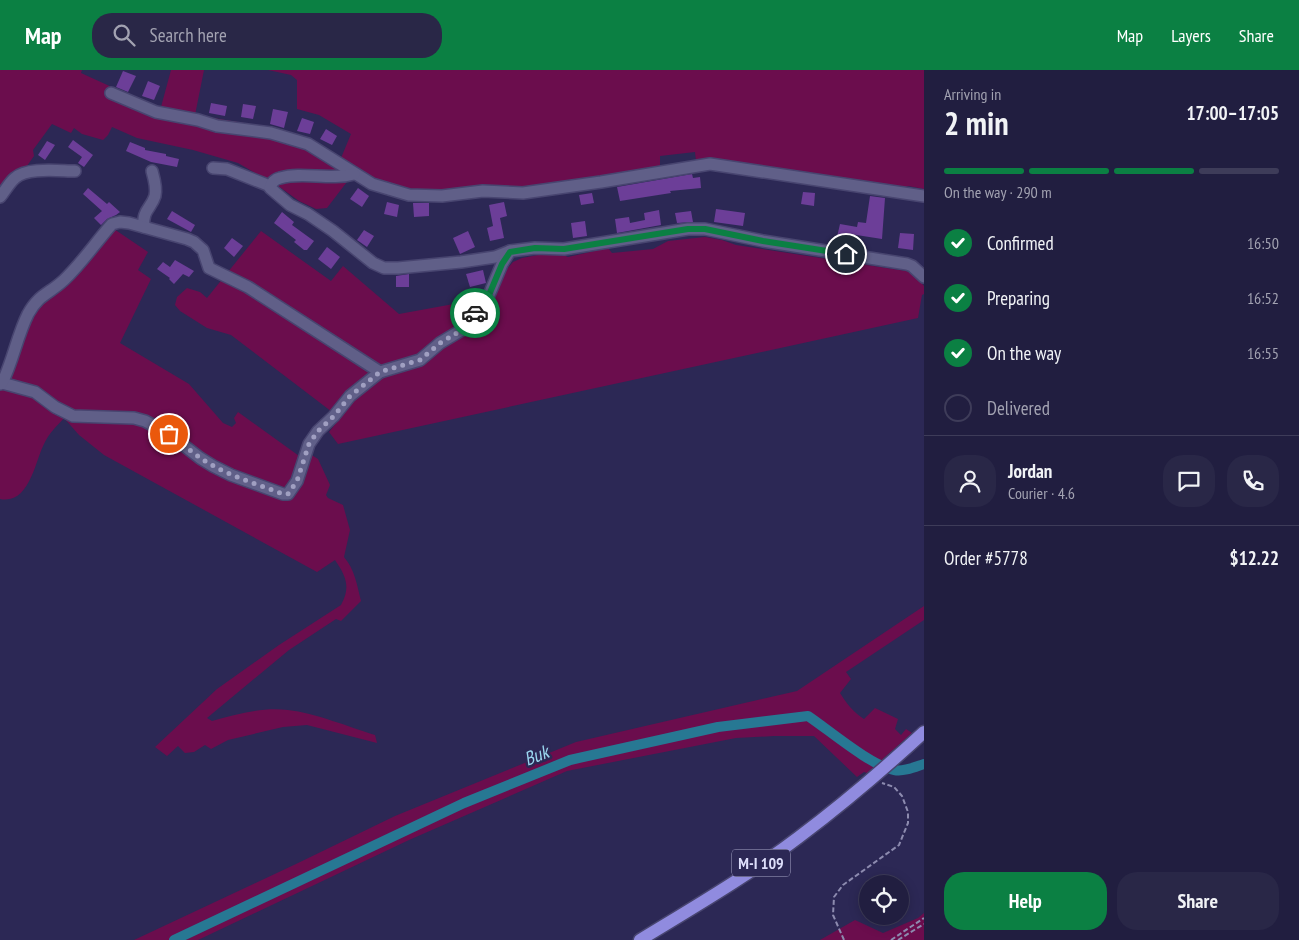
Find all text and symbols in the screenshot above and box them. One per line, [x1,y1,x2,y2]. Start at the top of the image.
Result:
search box [92,13,442,58]
text: Map [25,20,62,51]
icon: search [110,21,138,49]
text: Search here [150,23,227,47]
text: Map [1117,24,1143,47]
text: Layers [1171,24,1211,47]
text: Share [1239,24,1274,47]
text: Arriving in [944,84,1001,104]
text: 17:00–17:05 [1186,101,1279,125]
text: 2 min [944,102,1009,144]
text: On the way · 290 m [944,182,1052,202]
icon: check [944,229,972,257]
text: Confirmed [987,231,1054,255]
pin [825,233,867,275]
text: 16:50 [1247,233,1279,253]
icon: home [832,240,860,268]
icon: check [944,284,972,312]
text: Preparing [987,286,1050,310]
courier [450,288,500,338]
text: 16:52 [1247,288,1279,308]
icon: car [461,299,489,327]
icon: check [944,339,972,367]
text: On the way [987,341,1061,365]
text: 16:55 [1247,343,1279,363]
text: Delivered [987,396,1050,420]
pin [148,413,190,455]
icon: bag [155,420,183,448]
button: person [944,455,996,507]
button: chat [1163,455,1215,507]
button: phone [1227,455,1279,507]
text: Jordan [1008,459,1052,483]
text: Courier · 4.6 [1008,483,1075,503]
text: Order #5778 [944,546,1028,570]
text: $12.22 [1230,546,1279,570]
water label: Buk [520,738,554,771]
road number: M-I 109 [732,850,790,876]
button: Help [944,872,1107,930]
button: Share [1117,872,1279,930]
map controls [859,875,909,925]
button: locate [859,875,909,925]

